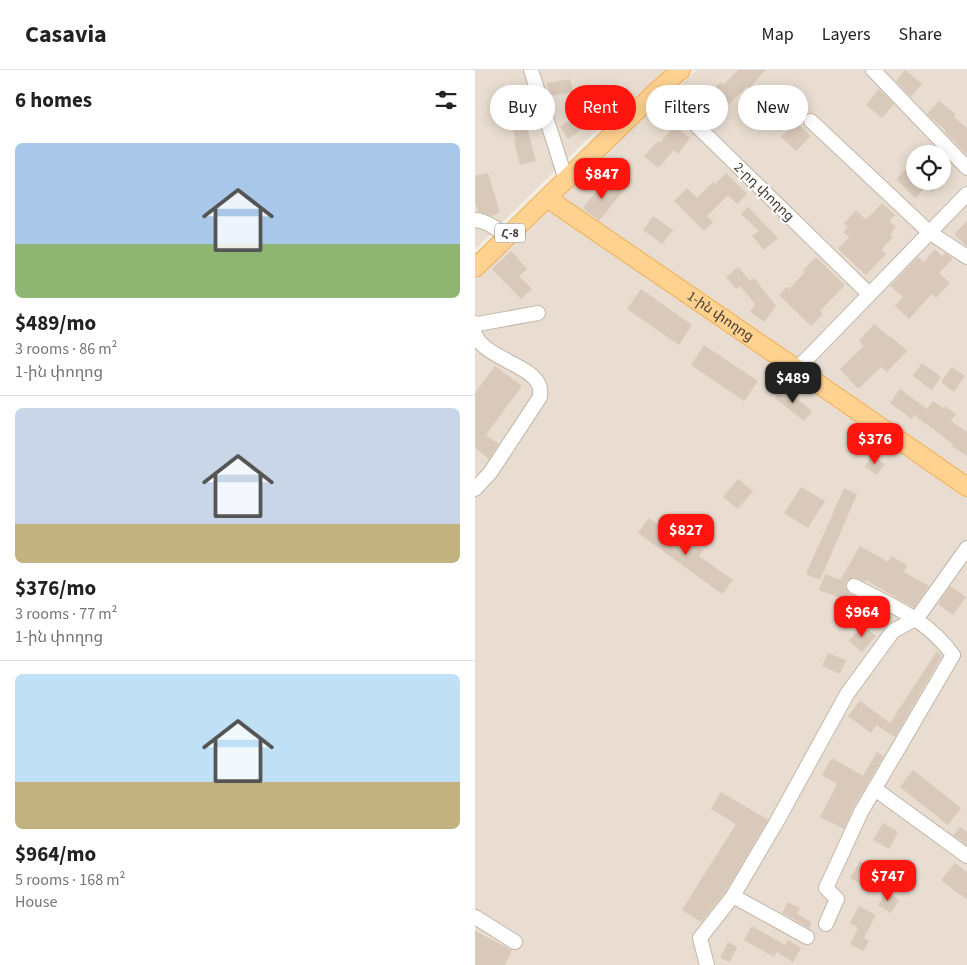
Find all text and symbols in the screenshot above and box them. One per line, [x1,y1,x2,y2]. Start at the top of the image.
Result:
text: Casavia [25,17,107,52]
text: Map [762,22,794,47]
text: Layers [822,22,871,47]
text: Share [899,22,942,47]
text: 6 homes [15,85,92,115]
chip: Buy [490,85,555,130]
chip: Rent [565,85,636,130]
chip: Filters [646,85,728,130]
chip: New [738,85,808,130]
icon: filters [432,86,460,114]
map controls [906,145,951,190]
button: locate [906,145,951,190]
pin: $847 [572,158,632,200]
street label: 2-րդ փողոց [729,158,799,226]
text: $847 [585,163,619,185]
icon: home [193,175,283,265]
road number: Հ-8 [495,224,525,242]
street label: 1-ին փողոց [683,287,758,347]
text: $489/mo [15,308,96,338]
text: 3 rooms · 86 m² [15,338,117,360]
text: 1-ին փողոց [15,361,103,383]
pin: $489 [763,362,823,404]
text: $489 [776,367,810,389]
pin: $376 [845,422,905,465]
text: $376 [858,428,892,450]
icon: home [193,441,283,531]
pin: $827 [656,514,716,556]
text: $827 [669,519,703,541]
text: $376/mo [15,573,96,603]
pin: $964 [832,596,892,638]
text: $964 [845,601,879,623]
text: 3 rooms · 77 m² [15,603,117,625]
text: 1-ին փողոց [15,626,103,648]
icon: home [193,706,283,796]
text: $964/mo [15,839,96,869]
pin: $747 [858,860,918,902]
text: $747 [871,865,905,887]
text: 5 rooms · 168 m² [15,869,125,891]
text: House [15,891,57,913]

